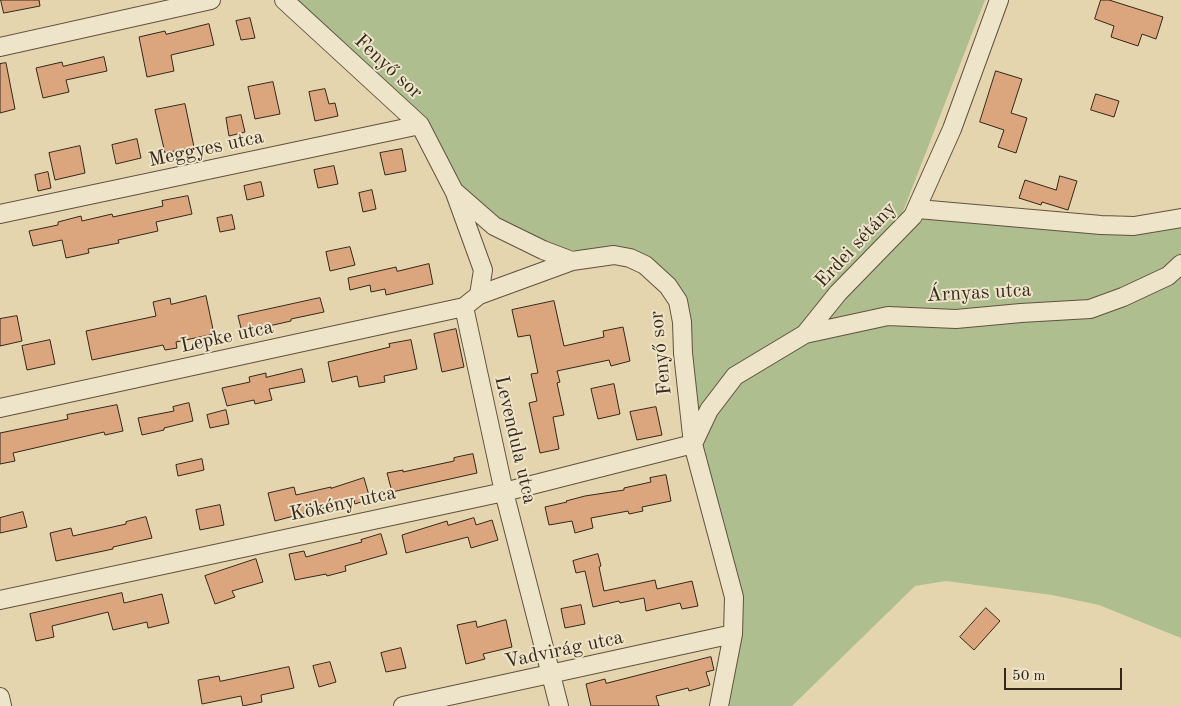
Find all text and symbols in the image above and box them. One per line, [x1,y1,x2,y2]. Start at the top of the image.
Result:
street label: Fenyő sor [349,29,427,105]
street label: Meggyes utca [146,125,266,173]
street label: Erdei sétány [810,197,902,293]
street label: Árnyas utca [926,278,1032,308]
street label: Fenyő sor [645,310,677,396]
street label: Lepke utca [178,315,276,359]
street label: Levendula utca [489,374,541,506]
street label: Kökény utca [288,481,398,527]
street label: Vadvirág utca [502,626,626,674]
scale bar [1006,658,1124,690]
text: 50 m [1012,669,1046,684]

